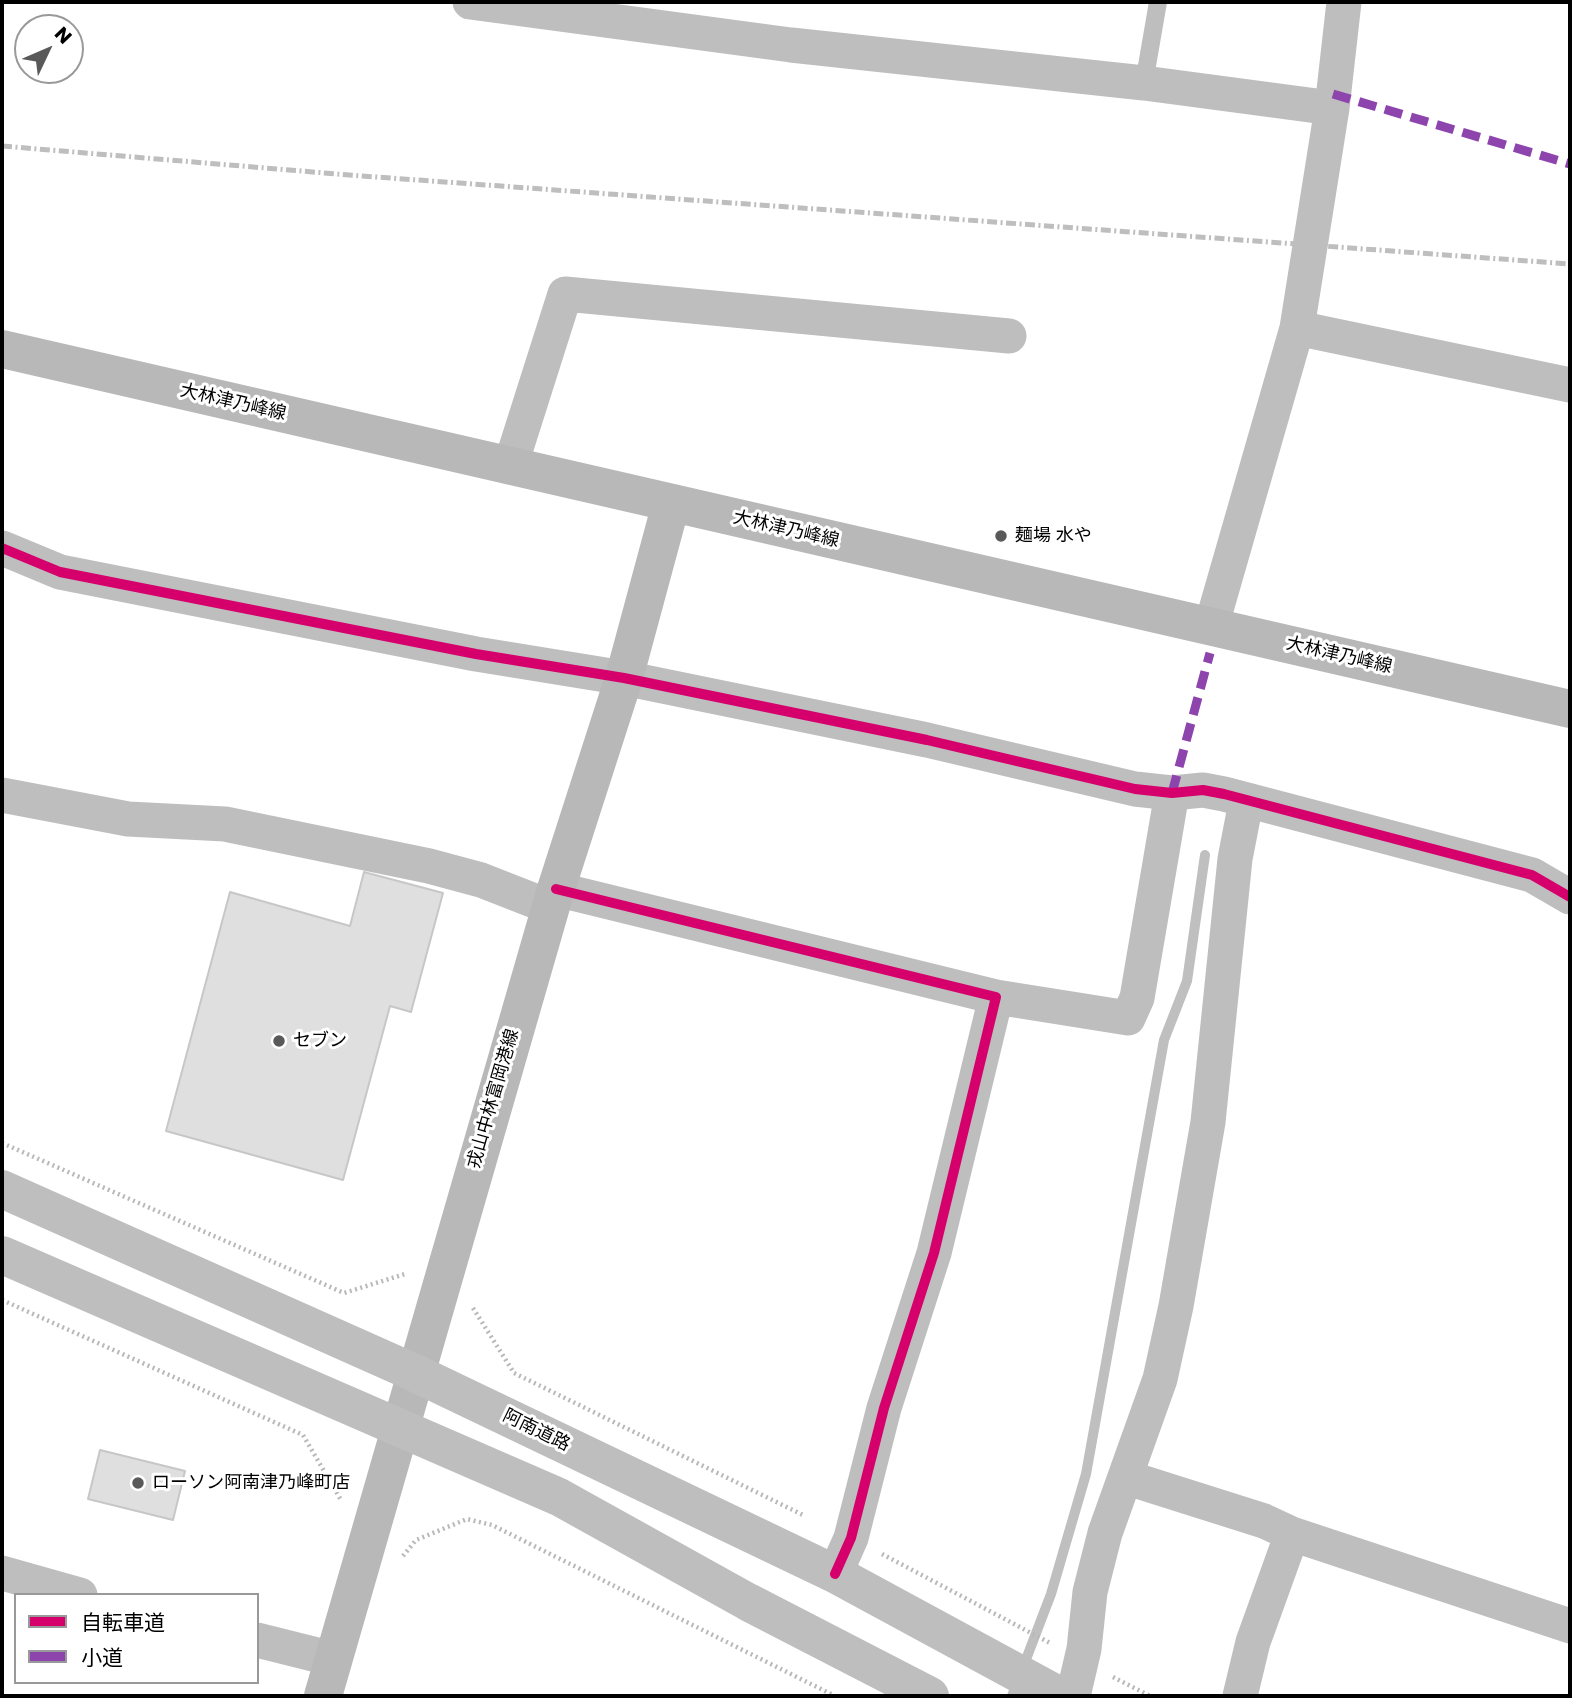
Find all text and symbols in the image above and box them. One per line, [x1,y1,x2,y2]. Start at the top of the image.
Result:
north arrow [14,14,84,84]
text: N [48,21,78,50]
street label: 大林津乃峰線 [178,380,288,426]
street label: 大林津乃峰線 [731,507,841,553]
place label: 麺場 水や [1015,525,1092,547]
marker: 麺場 水や [993,528,1009,544]
street label: 大林津乃峰線 [1284,633,1394,679]
street label: 戎山中林富岡港線 [464,1027,524,1171]
place label: セブン [293,1030,347,1052]
marker: セブン [271,1033,287,1049]
street label: 阿南道路 [499,1406,573,1456]
place label: ローソン阿南津乃峰町店 [152,1472,350,1494]
marker: ローソン阿南津乃峰町店 [130,1475,146,1491]
legend [14,1593,259,1684]
text: 自転車道 [81,1608,165,1637]
text: 小道 [81,1643,123,1672]

